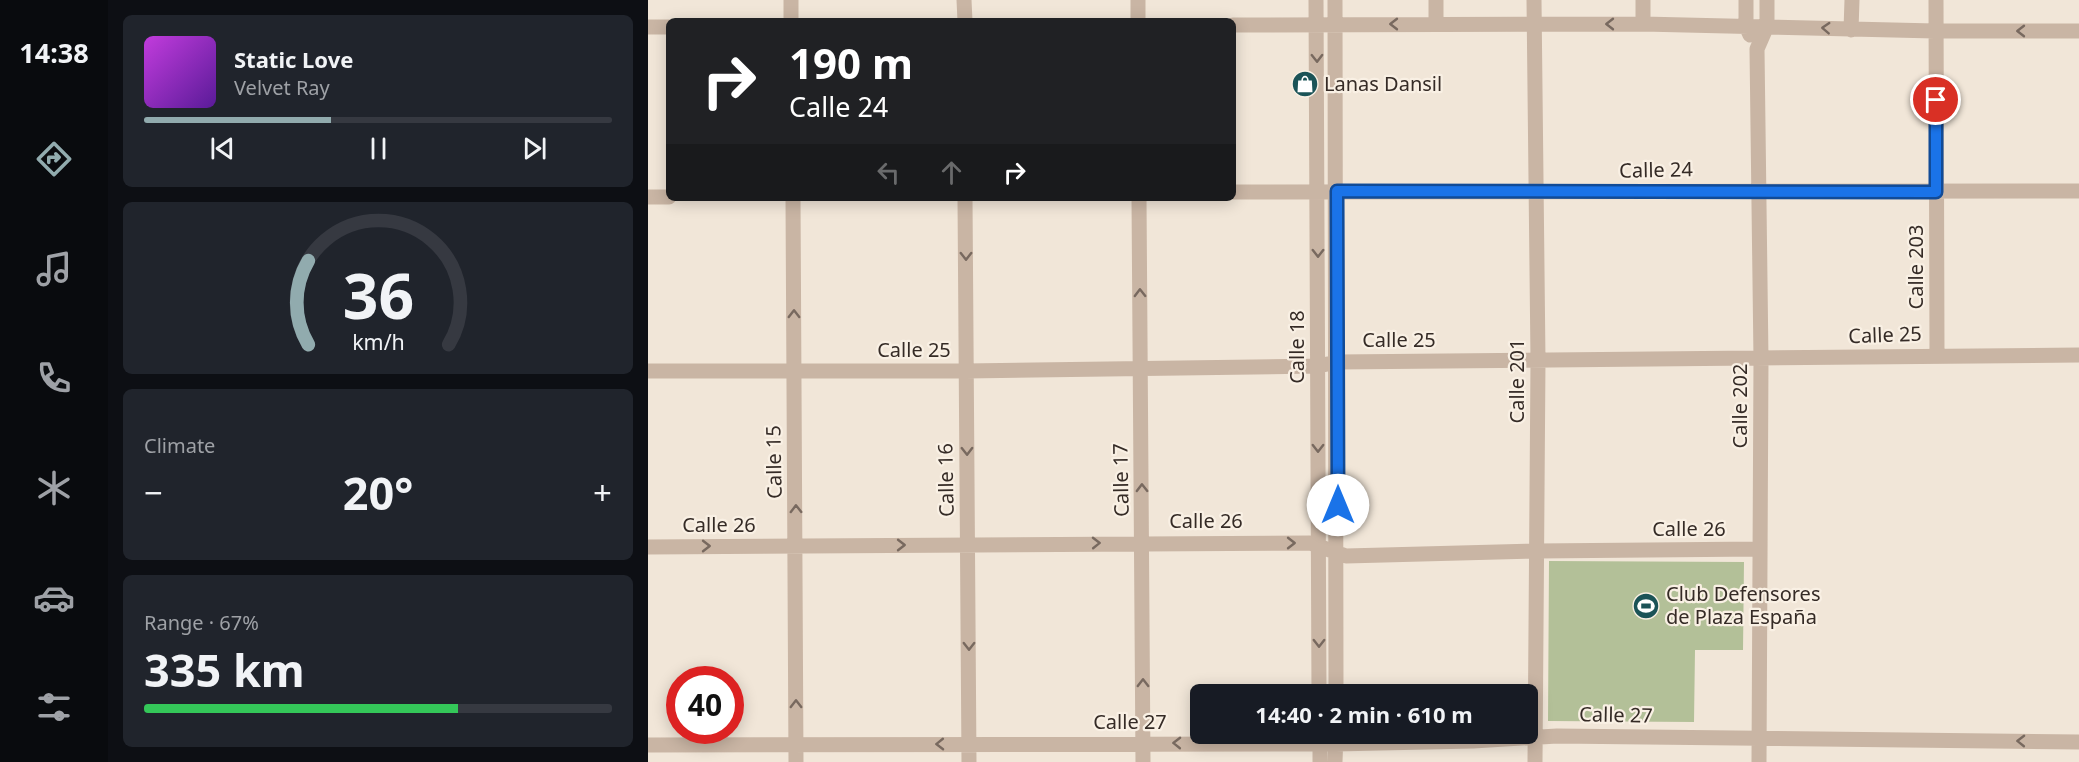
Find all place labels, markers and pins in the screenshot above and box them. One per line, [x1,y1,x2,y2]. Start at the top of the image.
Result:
shop icon: Lanas Dansil [1290,69,1320,99]
place label: Lanas Dansil [1324,70,1442,97]
pin [1910,74,1961,125]
place label: Club Defensores de Plaza España [1666,580,1820,630]
sports icon: Club Defensores de Plaza España [1631,591,1661,621]

